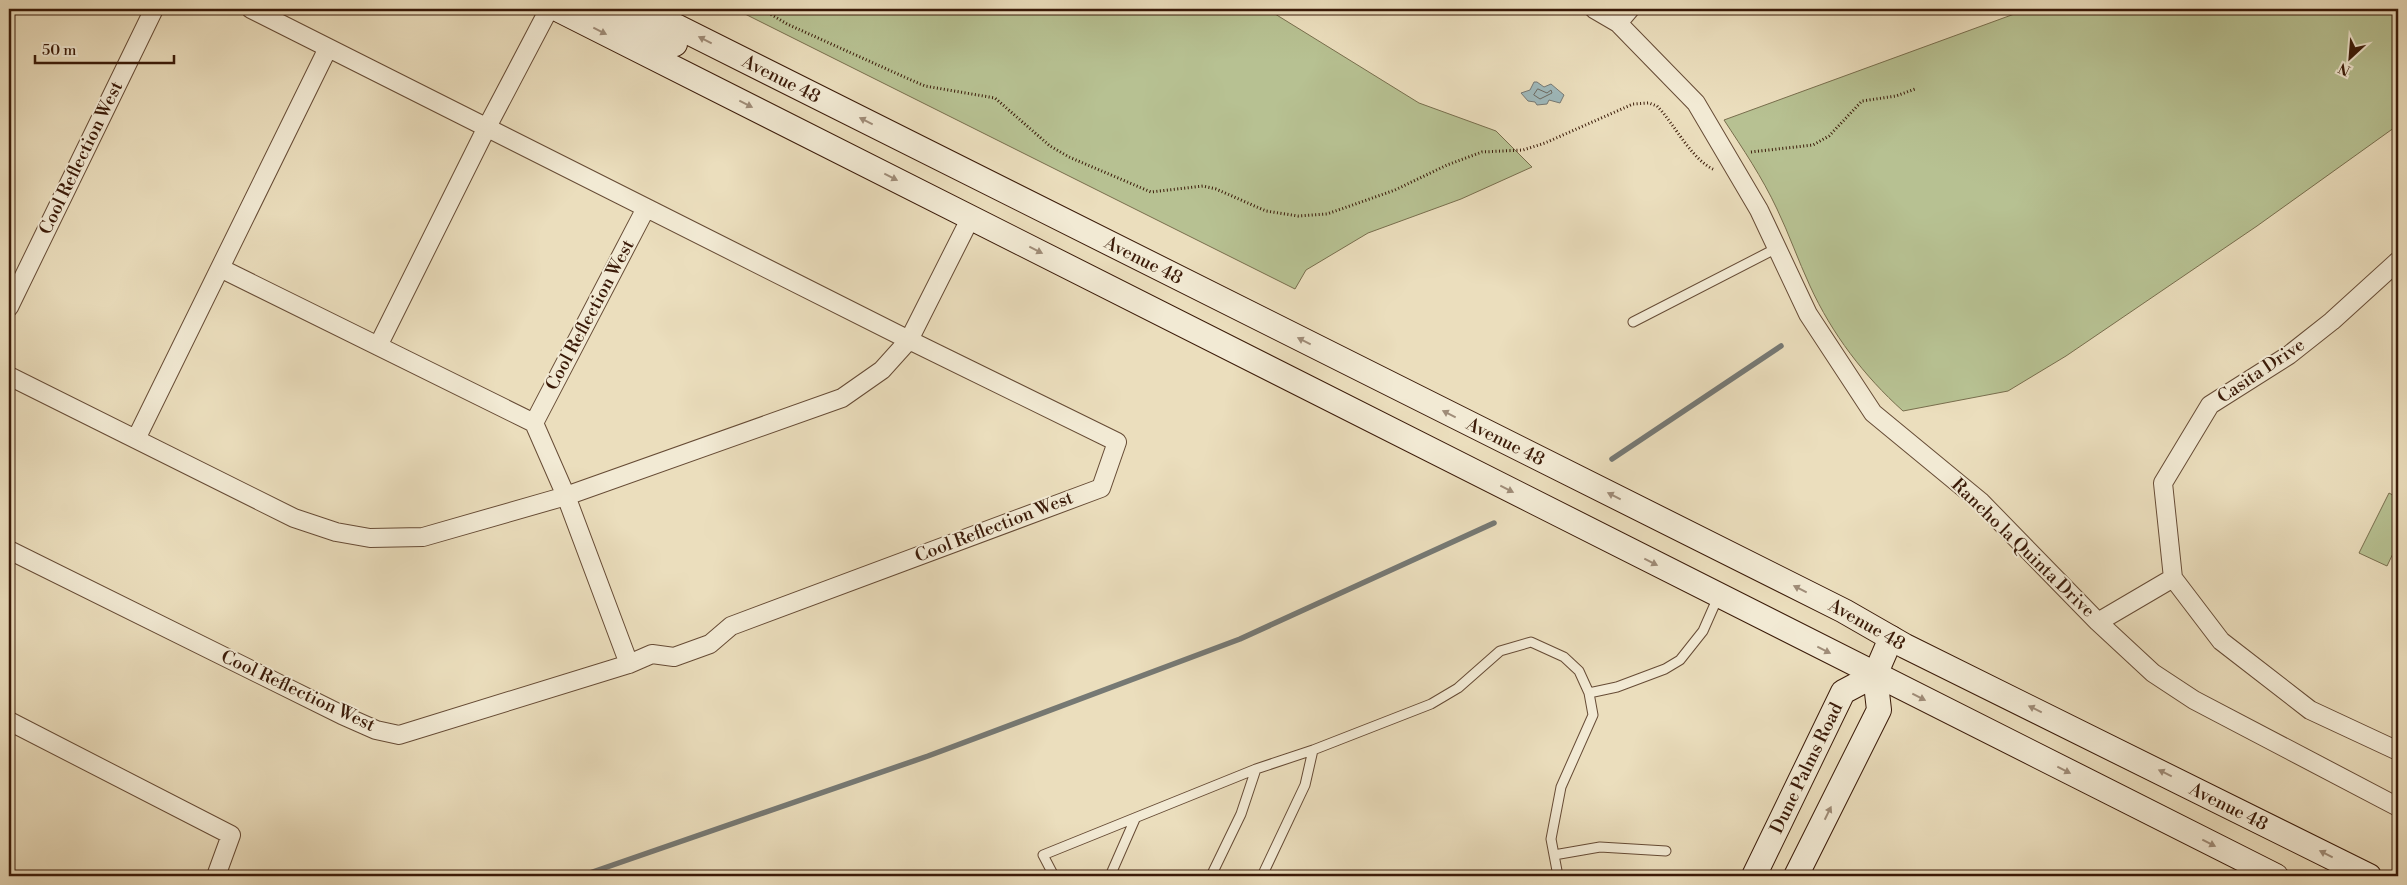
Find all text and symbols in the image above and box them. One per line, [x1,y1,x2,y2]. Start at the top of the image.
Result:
one-way arrow [593,27,608,35]
scale bar [35,32,174,64]
north arrow [2324,32,2374,82]
one-way arrow [698,36,712,44]
text: 50 m [42,41,76,60]
street label: Avenue 48 [738,49,825,108]
text: N [2336,58,2354,79]
street label: Cool Reflection West [34,77,128,238]
one-way arrow [738,100,753,108]
one-way arrow [859,117,873,125]
one-way arrow [883,173,898,181]
street label: Avenue 48 [1100,230,1187,289]
street label: Cool Reflection West [541,235,640,394]
one-way arrow [1028,246,1043,254]
street label: Casita Drive [2213,333,2309,409]
one-way arrow [1296,337,1311,345]
one-way arrow [1442,409,1456,417]
street label: Avenue 48 [1462,412,1549,471]
street label: Rancho la Quinta Drive [1946,474,2100,622]
one-way arrow [1500,485,1514,493]
street label: Cool Reflection West [912,486,1077,568]
one-way arrow [1607,492,1621,500]
one-way arrow [1644,558,1658,566]
one-way arrow [1793,585,1807,593]
street label: Avenue 48 [1824,593,1910,655]
street label: Cool Reflection West [217,645,379,737]
one-way arrow [1817,646,1832,654]
one-way arrow [1911,693,1926,701]
street label: Dune Palms Road [1765,698,1848,837]
one-way arrow [2028,705,2042,713]
one-way arrow [2057,766,2071,774]
one-way arrow [2158,769,2172,777]
street label: Avenue 48 [2185,777,2272,836]
one-way arrow [1824,806,1832,820]
one-way arrow [2202,839,2216,847]
one-way arrow [2318,850,2333,858]

